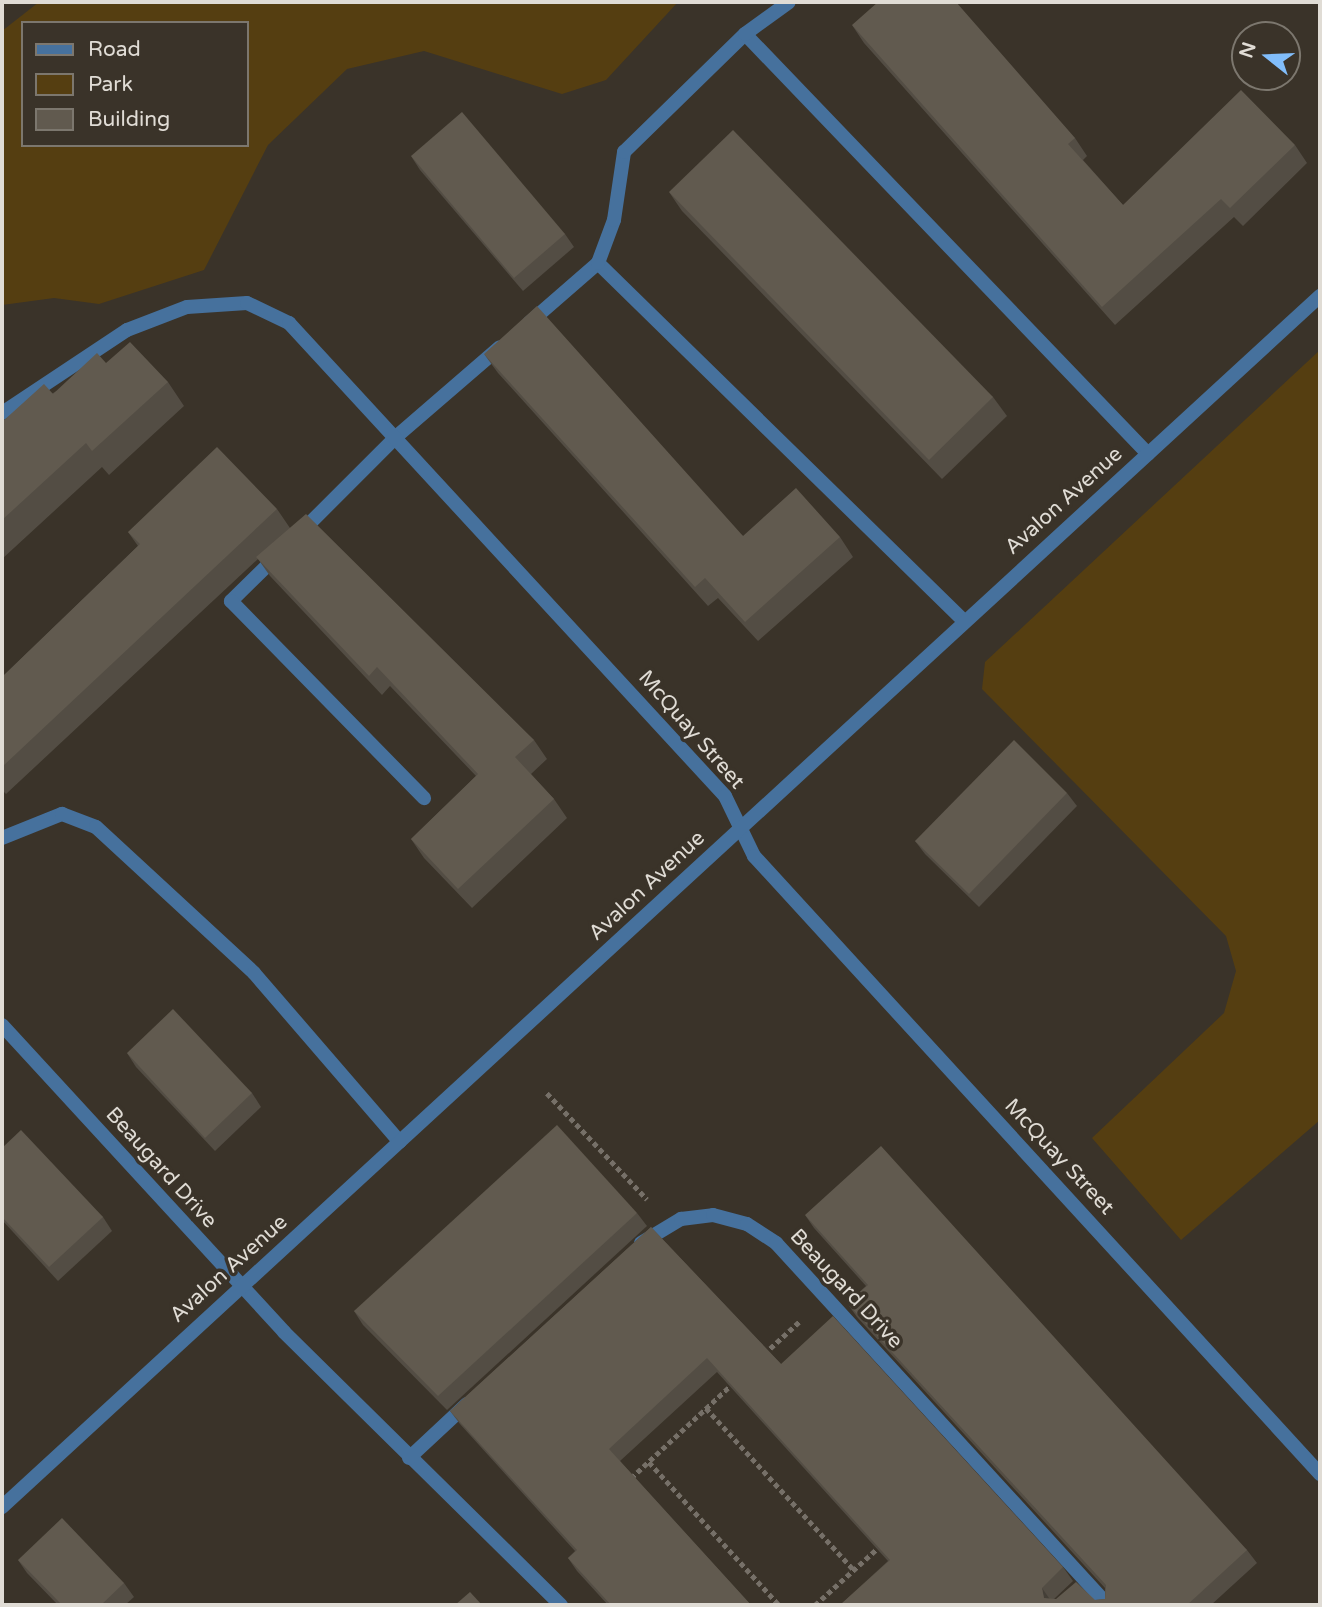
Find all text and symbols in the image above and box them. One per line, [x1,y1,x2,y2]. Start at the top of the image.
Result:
legend [21,21,248,147]
north arrow [1231,21,1301,91]
text: Road [88,37,141,62]
text: N [1235,39,1261,61]
text: Park [88,72,133,97]
text: Building [88,107,170,132]
street label: Avalon Avenue [1000,442,1128,560]
street label: McQuay Street [633,666,749,794]
street label: Avalon Avenue [584,826,710,946]
street label: McQuay Street [999,1094,1119,1220]
street label: Beaugard Drive [100,1102,222,1234]
street label: Avalon Avenue [165,1210,293,1328]
street label: Beaugard Drive [784,1224,908,1354]

